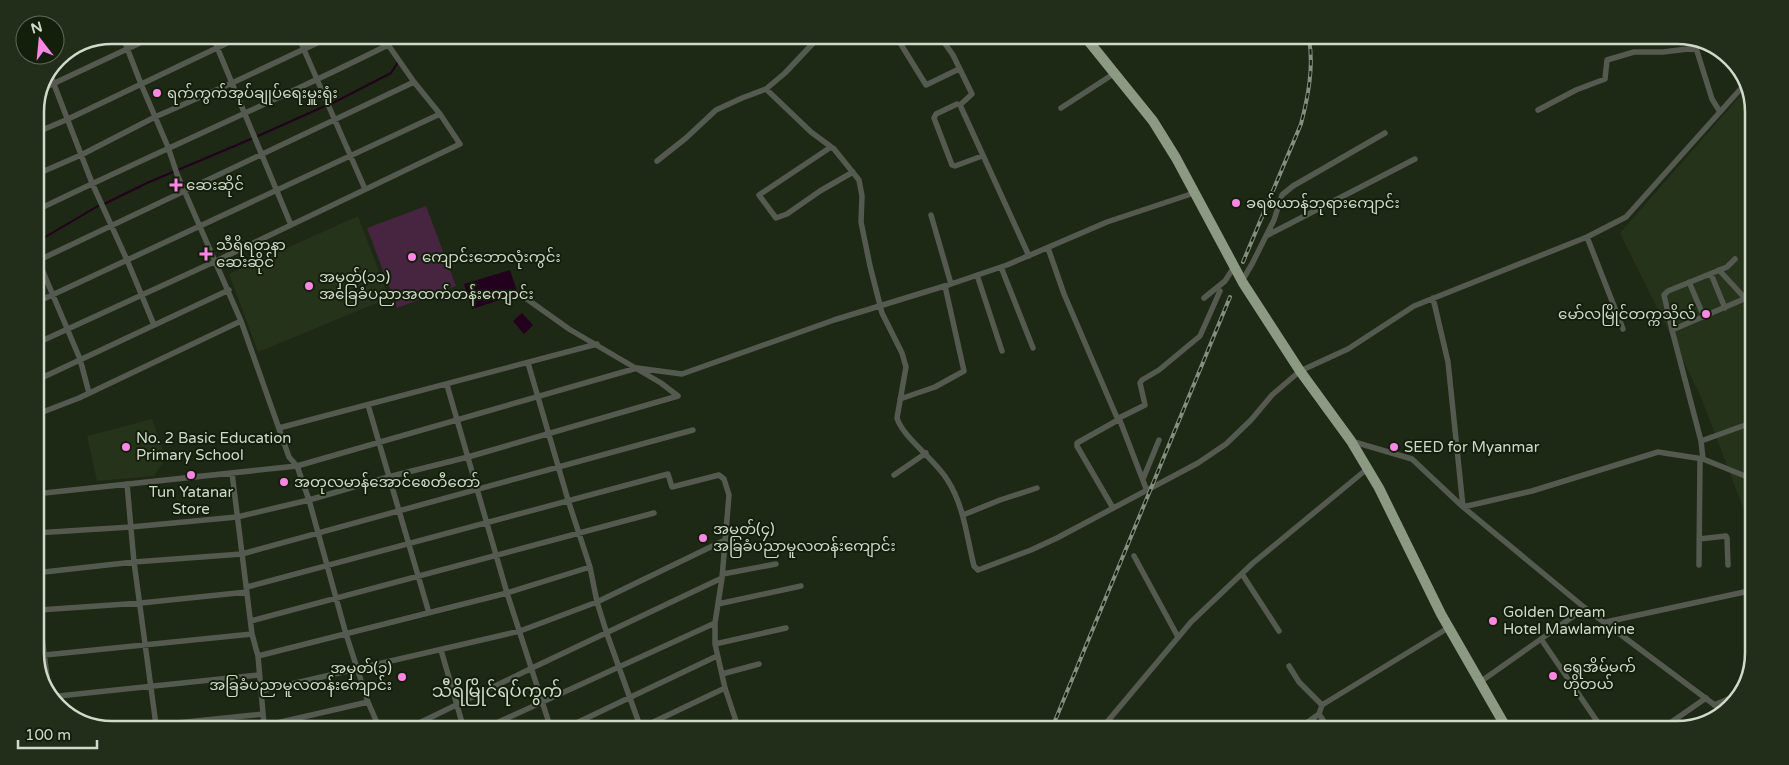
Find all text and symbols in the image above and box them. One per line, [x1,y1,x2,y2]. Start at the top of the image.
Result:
north arrow [15,15,65,65]
text: N [29,18,44,38]
place label: ရက်ကွက်အုပ်ချုပ်ရေးမှူးရုံး [167,83,338,105]
marker: ရက်ကွက်အုပ်ချုပ်ရေးမှူးရုံး [151,87,163,99]
place label: ဆေးဆိုင် [186,175,244,197]
marker: ဆေးဆိုင် [170,179,182,191]
place label: ခရစ်ယာန်ဘုရားကျောင်း [1246,193,1400,215]
marker: ခရစ်ယာန်ဘုရားကျောင်း [1230,197,1242,209]
place label: သီရိရတနာ ဆေးဆိုင် [216,235,286,274]
place label: ကျောင်းဘောလုံးကွင်း [422,247,561,269]
marker: သီရိရတနာ ဆေးဆိုင် [200,248,212,260]
marker: ကျောင်းဘောလုံးကွင်း [406,251,418,263]
place label: အမှတ်(၁၁) အခြေခံပညာအထက်တန်းကျောင်း [319,267,534,306]
marker: အမှတ်(၁၁) အခြေခံပညာအထက်တန်းကျောင်း [303,280,315,292]
place label: မော်လမြိုင်တက္ကသိုလ် [1558,304,1696,326]
marker: မော်လမြိုင်တက္ကသိုလ် [1700,308,1712,320]
place label: No. 2 Basic Education Primary School [136,429,292,464]
place label: SEED for Myanmar [1404,438,1540,456]
marker: No. 2 Basic Education Primary School [120,441,132,453]
marker: SEED for Myanmar [1388,441,1400,453]
marker: Tun Yatanar Store [185,469,197,481]
place label: အတုလမာန်အောင်စေတီတော် [294,472,481,494]
marker: အတုလမာန်အောင်စေတီတော် [278,476,290,488]
place label: Tun Yatanar Store [149,483,234,518]
place label: အမှတ်(၄) အခြခံပညာမူလတန်းကျောင်း [713,519,896,558]
marker: အမှတ်(၄) အခြခံပညာမူလတန်းကျောင်း [697,532,709,544]
place label: Golden Dream Hotel Mawlamyine [1503,603,1635,638]
marker: Golden Dream Hotel Mawlamyine [1487,615,1499,627]
place label: ရွှေအိမ်မက် ဟိုတယ် [1563,657,1636,696]
place label: အမှတ်(၁) အခြခံပညာမူလတန်းကျောင်း [209,658,392,697]
marker: ရွှေအိမ်မက် ဟိုတယ် [1547,670,1559,682]
marker: အမှတ်(၁) အခြခံပညာမူလတန်းကျောင်း [396,671,408,683]
district label: သီရိမြိုင်ရပ်ကွက် [432,677,562,706]
scale bar [18,718,96,750]
text: 100 m [25,726,71,744]

